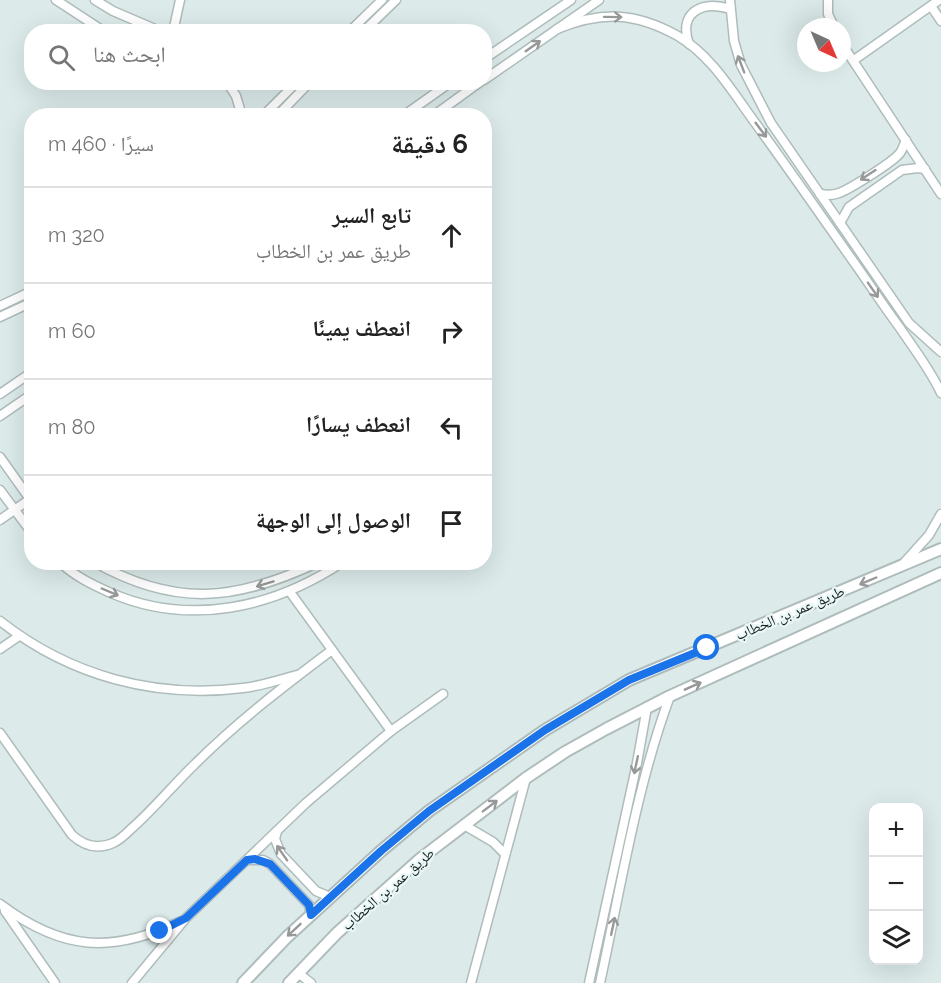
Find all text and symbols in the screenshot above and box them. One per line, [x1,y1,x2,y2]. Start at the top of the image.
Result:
one-way arrow [603,11,623,22]
north arrow [797,18,851,72]
search box [24,24,492,90]
one-way arrow [524,40,540,52]
icon: search [45,41,78,74]
text: ابحث هنا [93,41,166,67]
one-way arrow [735,55,746,73]
one-way arrow [754,122,767,138]
text: 6 دقيقة [391,129,468,159]
text: سيرًا · 460 m [48,132,154,156]
one-way arrow [860,170,877,182]
text: تابع السير [332,202,411,228]
icon: ahead [435,219,468,252]
text: 320 m [48,223,105,247]
text: طريق عمر بن الخطاب [256,239,411,263]
one-way arrow [867,281,879,297]
text: انعطف يمينًا [312,315,411,341]
icon: right [435,315,468,348]
text: 60 m [48,319,96,343]
text: انعطف يسارًا [306,411,411,437]
icon: left [435,411,468,444]
text: 80 m [48,415,96,439]
text: الوصول إلى الوجهة [256,507,411,533]
icon: arrive [435,507,468,540]
one-way arrow [859,576,878,587]
one-way arrow [256,579,275,590]
street label: طريق عمر بن الخطاب [733,582,848,645]
one-way arrow [101,588,119,599]
route start [693,634,719,660]
one-way arrow [684,679,702,691]
one-way arrow [630,755,642,774]
one-way arrow [481,799,497,812]
map controls [869,803,923,965]
button: + [869,803,923,857]
street label: طريق عمر بن الخطاب [338,844,439,935]
one-way arrow [276,846,288,862]
button: − [869,857,923,911]
button: layers [869,911,923,965]
route end [146,917,172,943]
one-way arrow [607,917,619,936]
one-way arrow [287,923,302,937]

